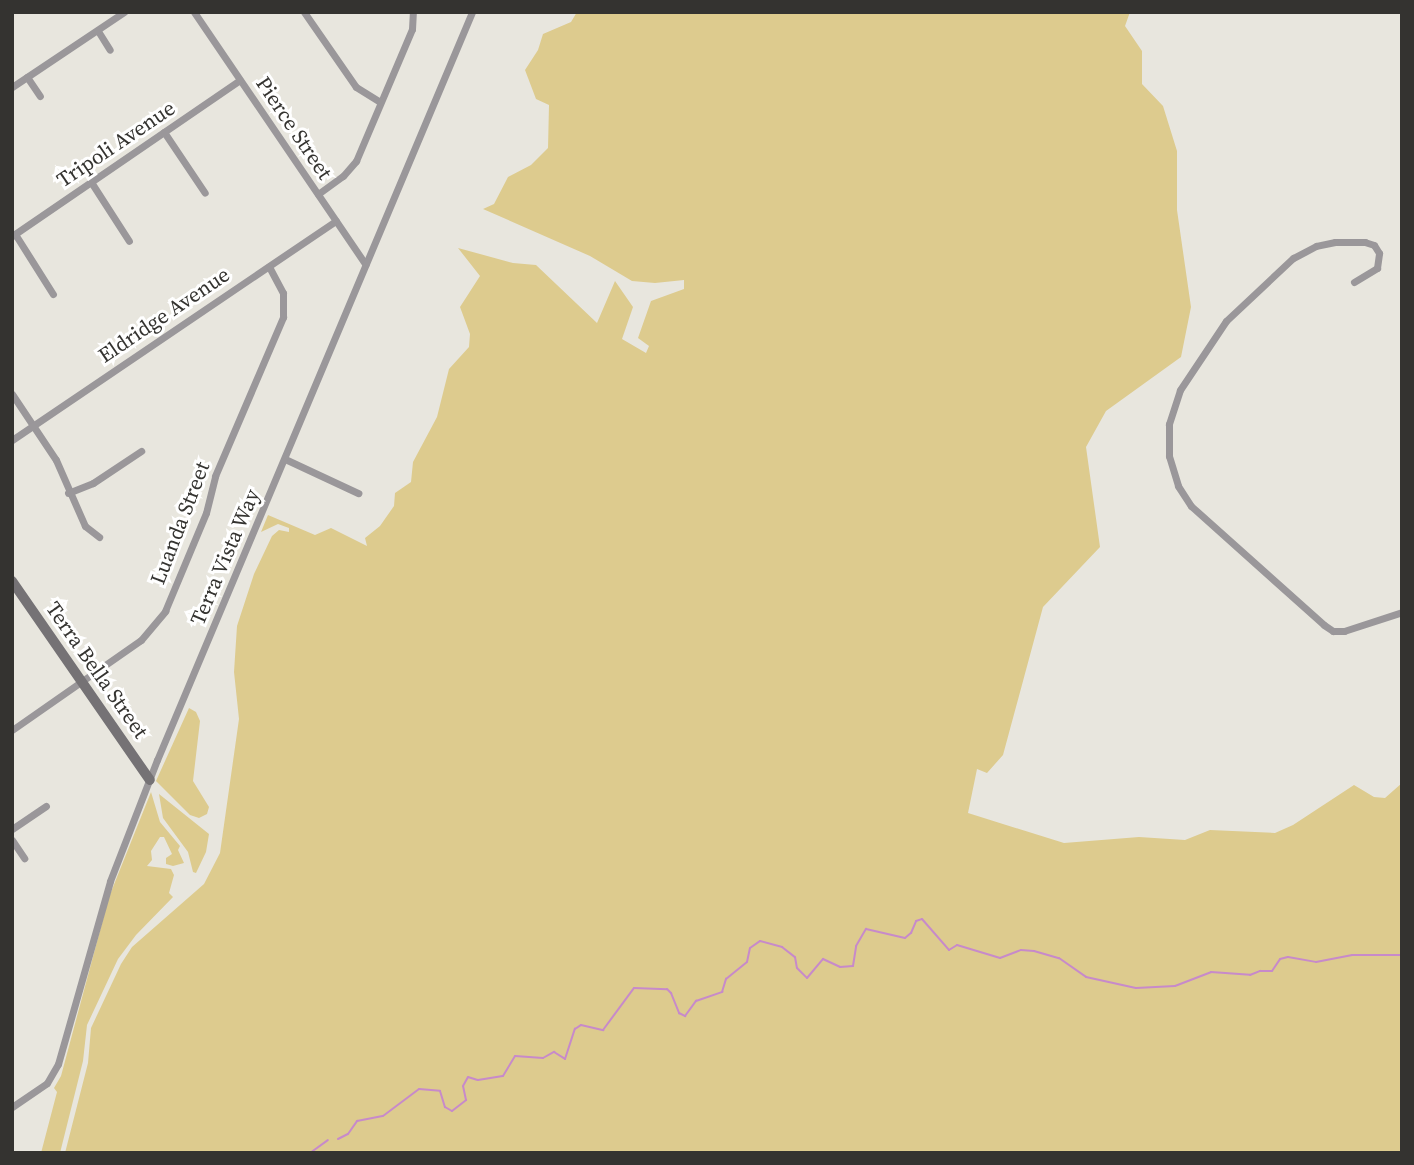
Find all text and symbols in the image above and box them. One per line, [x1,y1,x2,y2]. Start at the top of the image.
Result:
street label: Pierce Street [250,72,338,184]
street label: Tripoli Avenue [52,95,180,193]
street label: Eldridge Avenue [94,262,234,368]
street label: Luanda Street [145,458,215,588]
street label: Terra Vista Way [185,485,265,629]
street label: Terra Bella Street [41,597,153,743]

